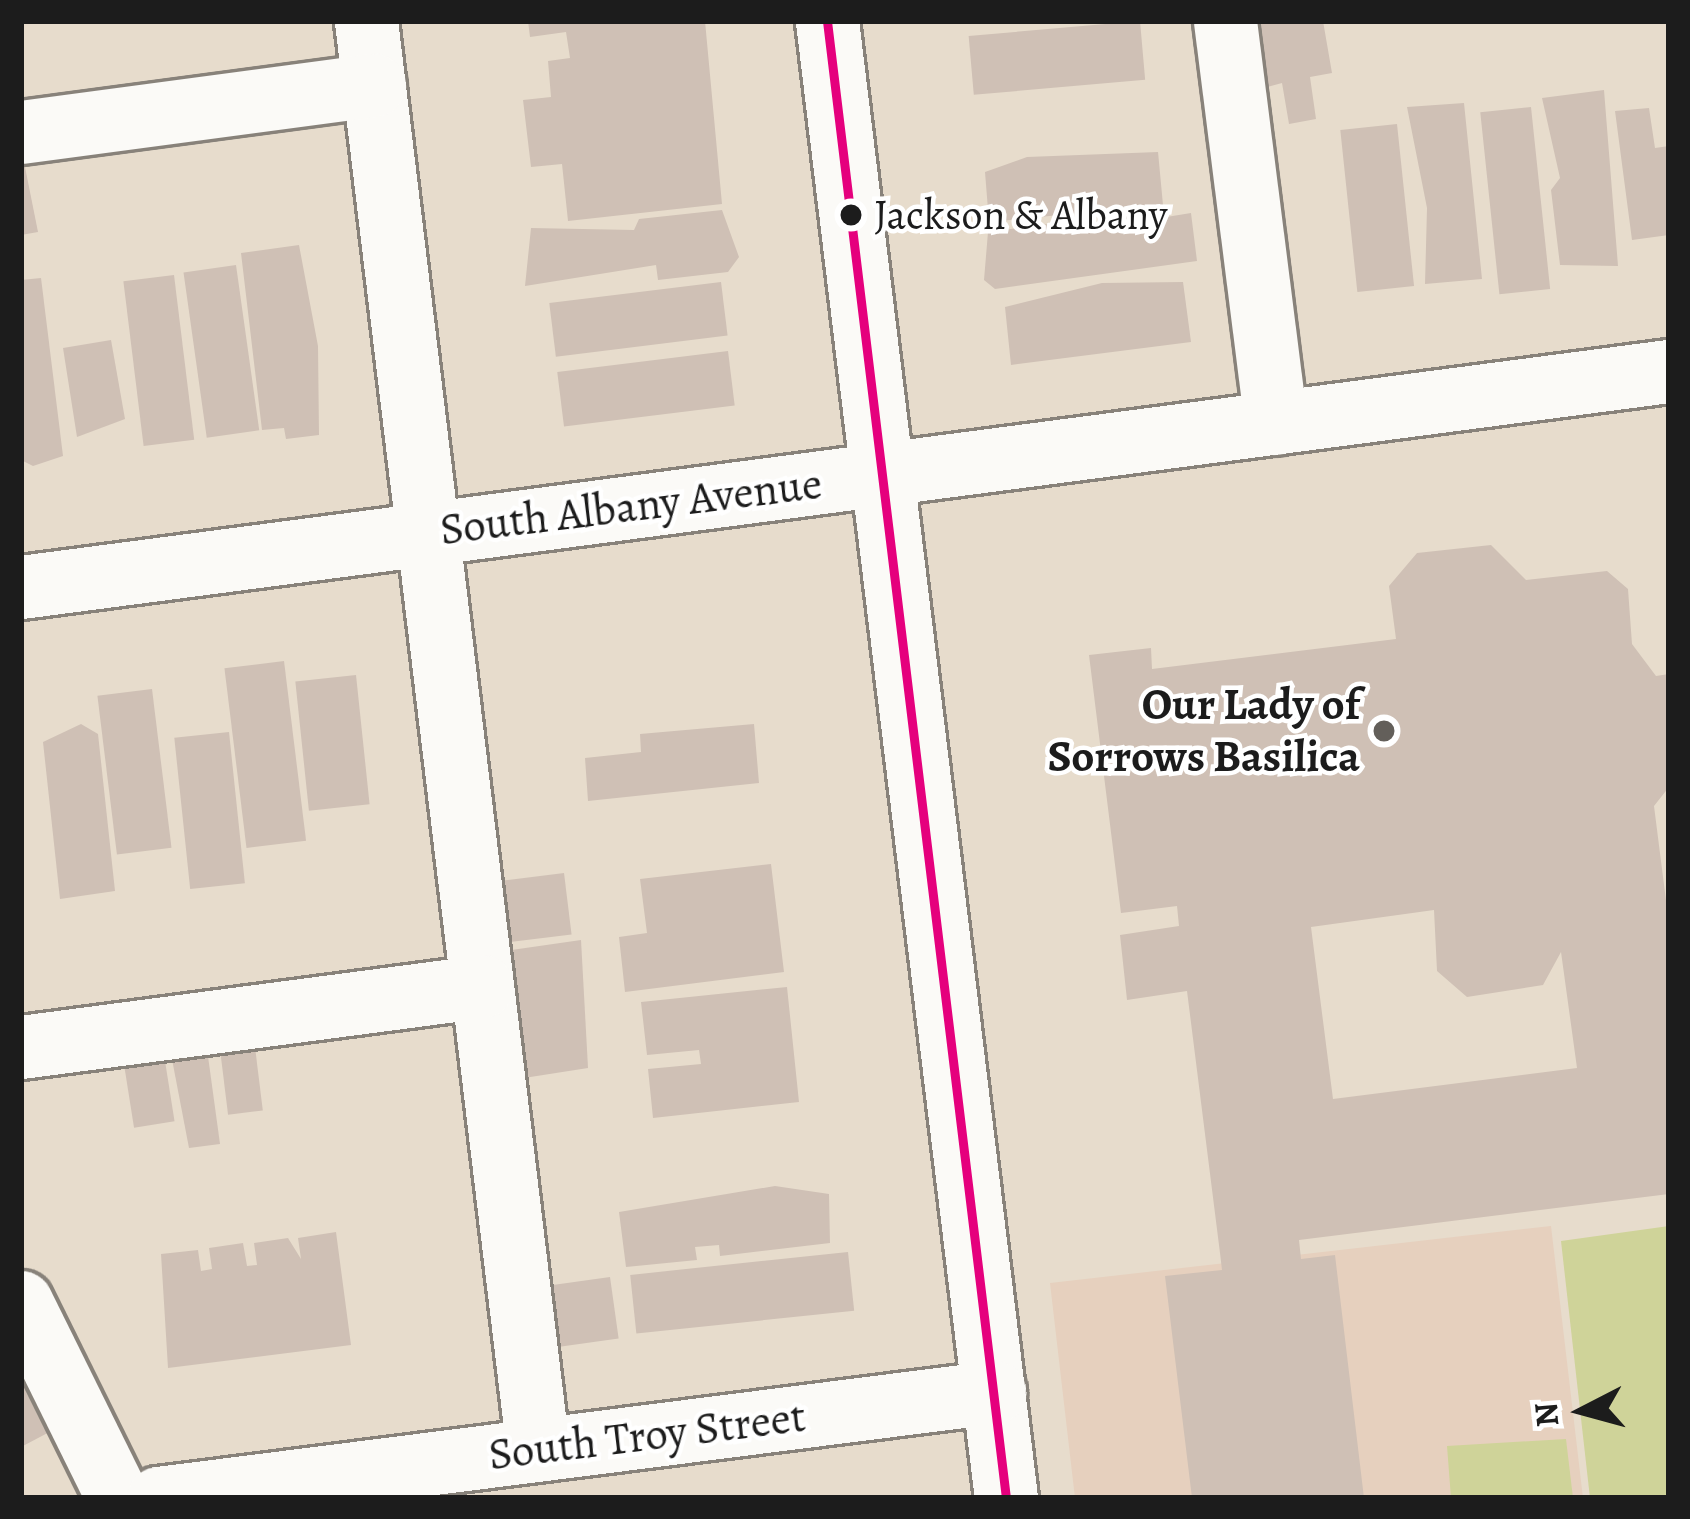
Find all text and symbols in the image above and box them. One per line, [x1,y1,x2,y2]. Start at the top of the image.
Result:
place label: Jackson & Albany [874,190,1167,240]
marker: Jackson & Albany [840,204,862,226]
street label: South Albany Avenue [437,457,825,557]
place label: Our Lady of Sorrows Basilica [1048,678,1360,784]
marker: Our Lady of Sorrows Basilica [1371,718,1397,744]
north arrow [1522,1351,1642,1471]
street label: South Troy Street [485,1390,809,1482]
text: N [1522,1401,1569,1429]

